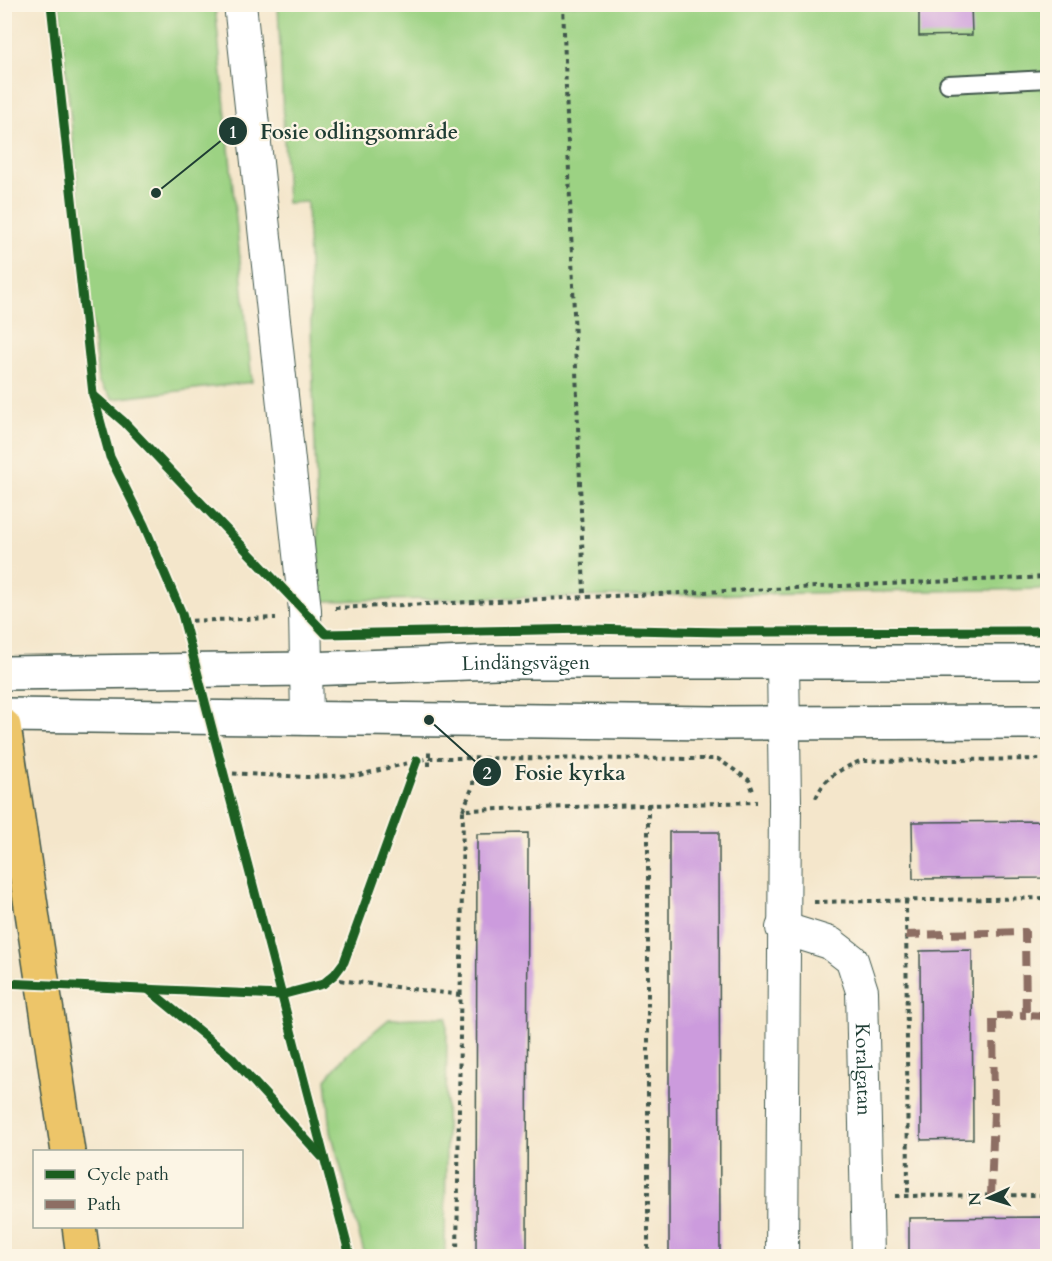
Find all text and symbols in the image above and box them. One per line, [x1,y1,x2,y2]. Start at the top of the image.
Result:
callout: Fosie odlingsområde [218,112,470,151]
text: Fosie odlingsområde [260,118,458,147]
text: 1 [228,120,238,145]
street label: Lindängsvägen [461,649,591,677]
callout: Fosie kyrka [472,753,638,792]
text: Fosie kyrka [514,759,626,788]
text: 2 [482,761,492,786]
street label: Koralgatan [849,1023,878,1117]
legend [33,1150,243,1228]
text: Cycle path [87,1162,169,1187]
north arrow [959,1168,1019,1228]
text: N [964,1191,986,1207]
text: Path [87,1192,121,1217]

